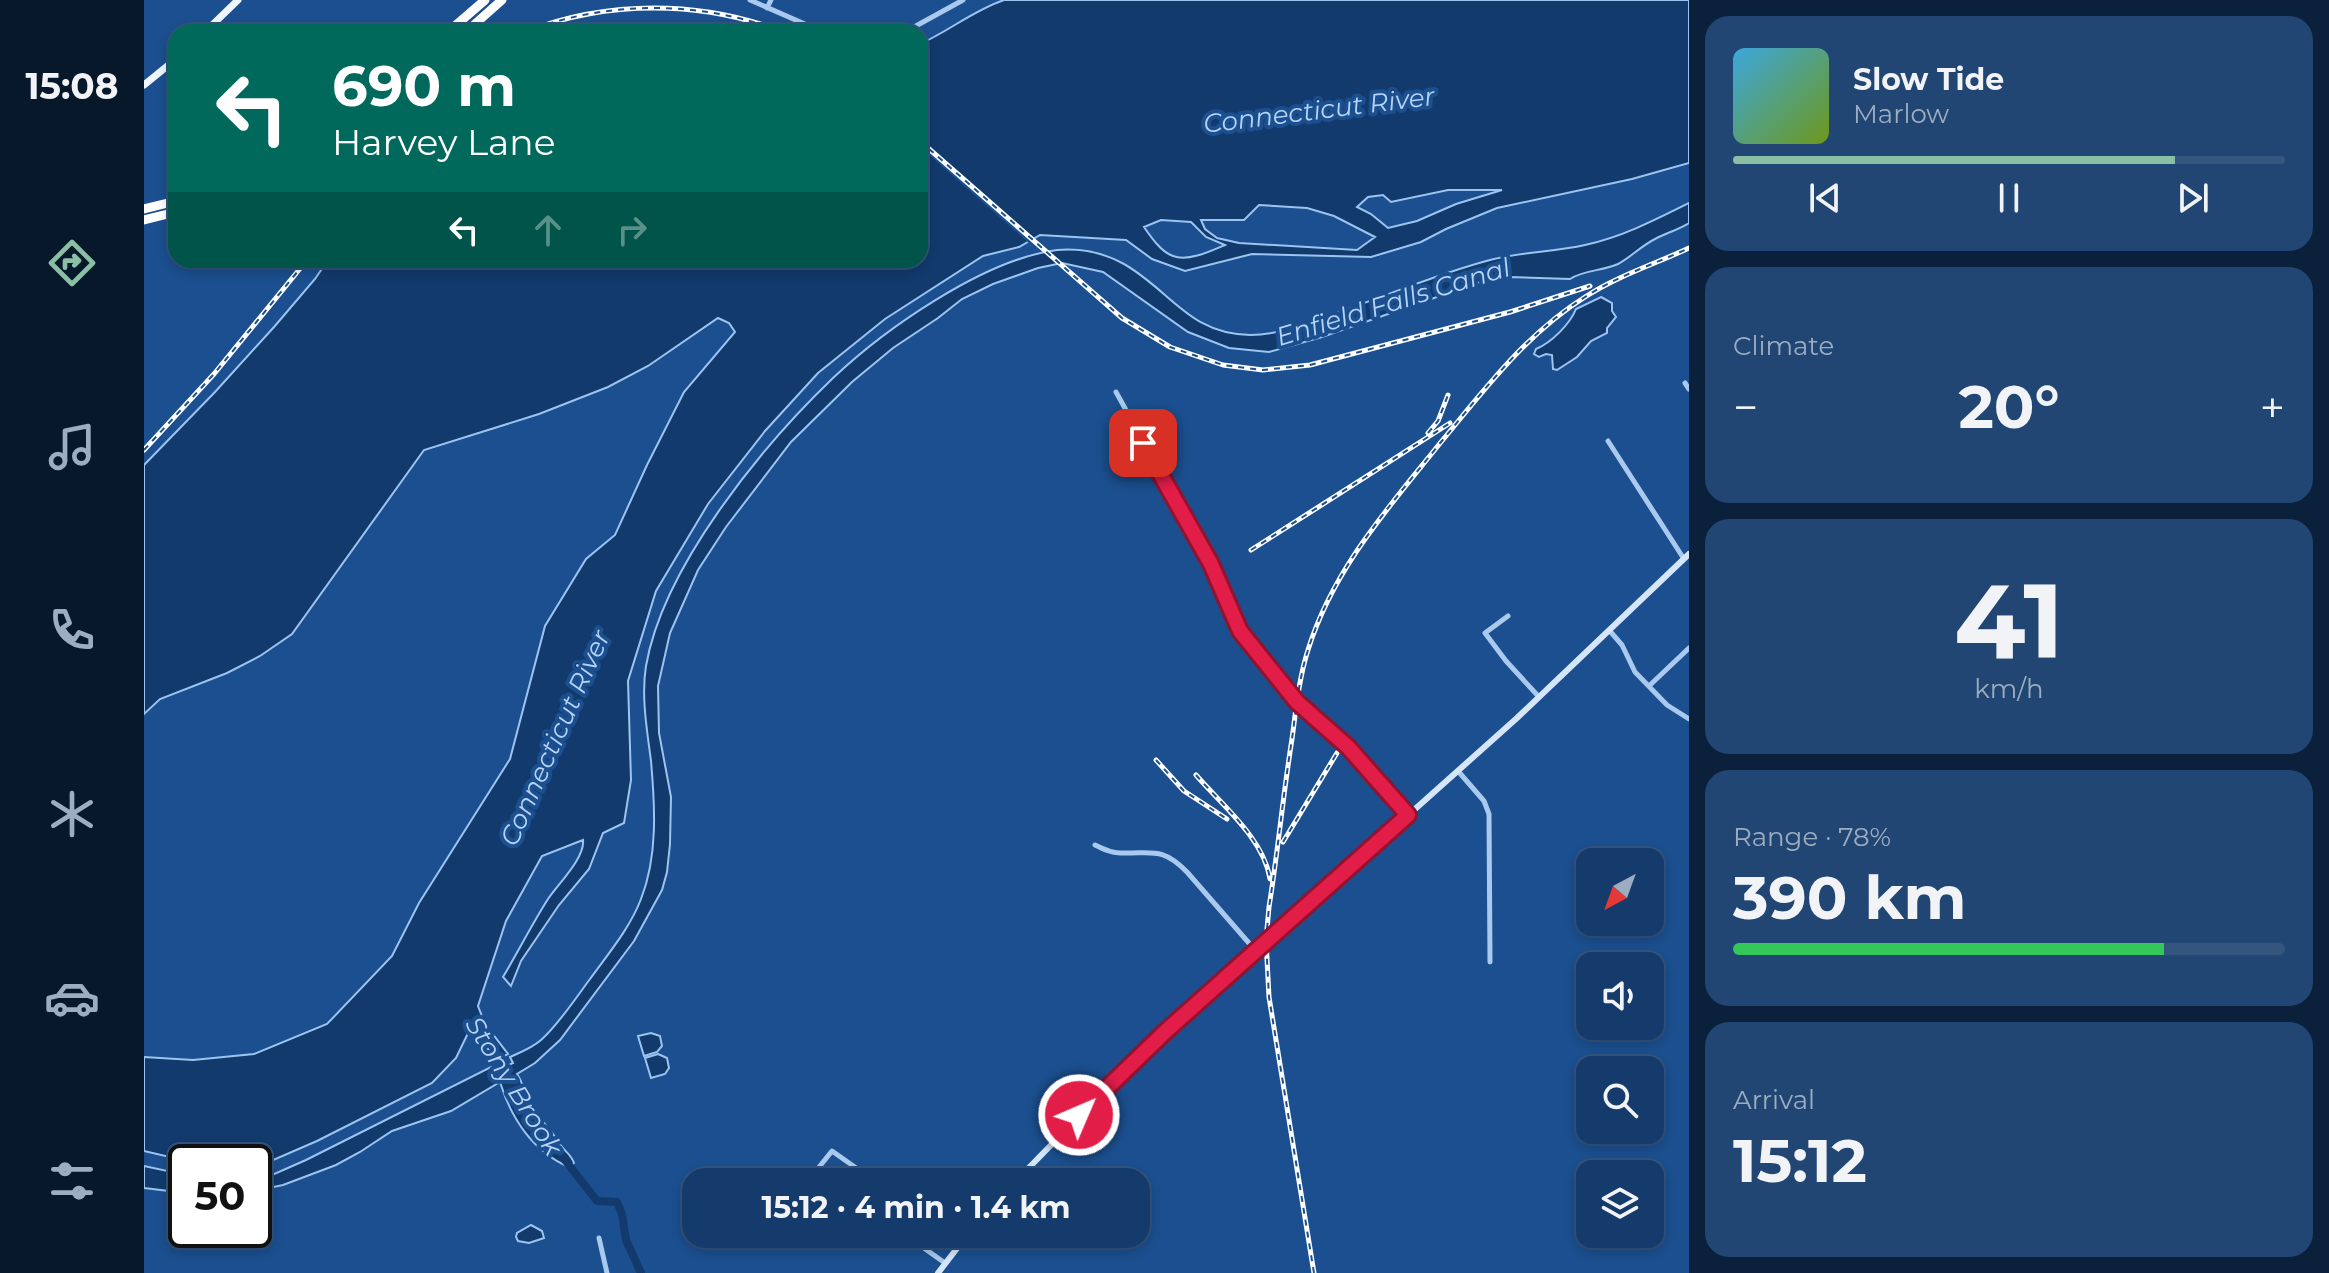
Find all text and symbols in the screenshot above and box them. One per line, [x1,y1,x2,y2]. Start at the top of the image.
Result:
text: 690 m [332,52,516,120]
icon: left [200,56,304,160]
text: Slow Tide [1853,61,2004,98]
text: 15:08 [25,64,119,108]
water label: Connecticut River [1202,80,1437,140]
text: Marlow [1853,98,1949,130]
text: Harvey Lane [332,120,555,164]
icon: previous [1803,176,1847,220]
icon: pause [1987,176,2031,220]
icon: next [2171,176,2215,220]
icon: left [442,208,486,252]
icon: ahead [526,208,570,252]
icon: right [610,208,654,252]
icon: directions [44,235,100,291]
water label: Enfield Falls Canal [1272,251,1514,353]
text: Climate [1733,330,1834,362]
text: 20° [1958,370,2060,443]
text: − [1733,380,1758,434]
text: + [2260,380,2285,434]
pin [1109,409,1177,477]
icon: music [44,419,100,475]
icon: arrive [1121,421,1165,465]
text: 41 [1954,557,2064,684]
icon: phone [44,602,100,658]
water label: Connecticut River [493,625,617,851]
text: km/h [1974,673,2044,705]
icon: climate [44,786,100,842]
text: Range · 78% [1733,821,1891,853]
north arrow [1576,848,1664,936]
map controls [1576,848,1664,1248]
text: 390 km [1733,861,1966,934]
button: sound [1576,952,1664,1040]
icon: car [44,970,100,1026]
water label: Stony Brook [459,1010,570,1163]
button: search [1576,1056,1664,1144]
position arrow [1037,1073,1121,1157]
text: Arrival [1733,1084,1815,1116]
text: 15:12 [1733,1124,1867,1197]
speed limit sign: 50 [168,1144,272,1248]
icon: filters [44,1153,100,1209]
button: layers [1576,1160,1664,1248]
text: 15:12 · 4 min · 1.4 km [761,1189,1071,1226]

